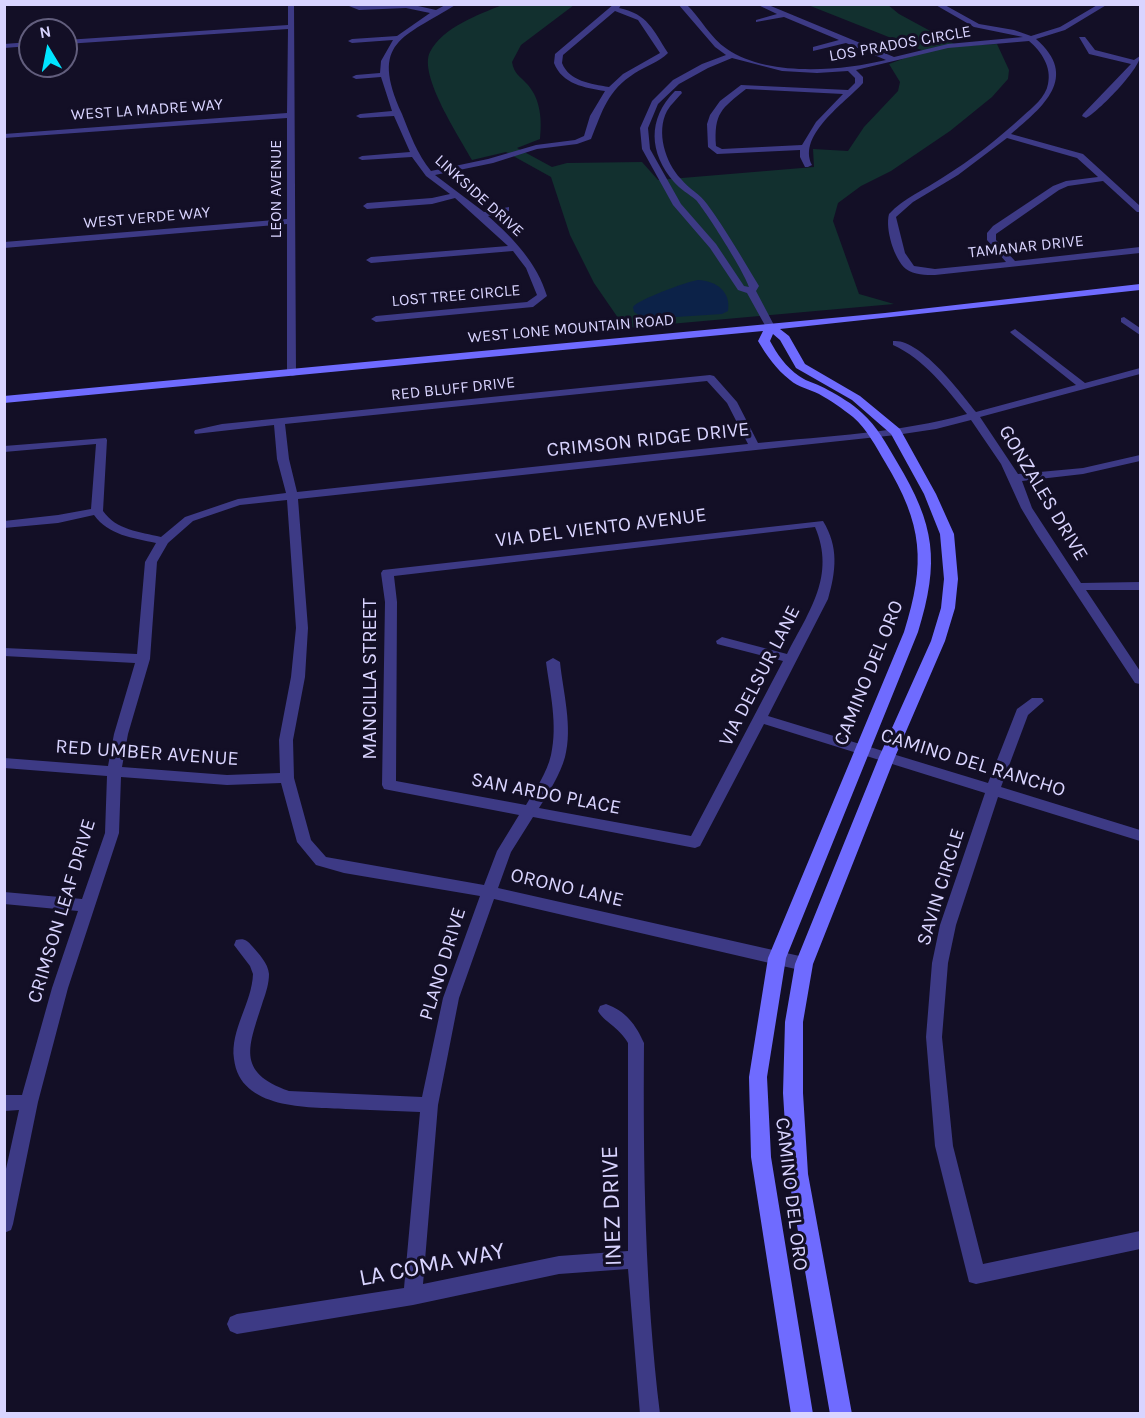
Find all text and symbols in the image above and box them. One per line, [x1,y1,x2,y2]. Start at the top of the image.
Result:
north arrow [18,18,78,78]
text: N [38,21,52,42]
street label: LOS PRADOS CIRCLE [827,22,973,66]
street label: WEST LA MADRE WAY [70,95,224,125]
street label: LEON AVENUE [266,140,286,238]
street label: LINKSIDE DRIVE [431,151,527,241]
street label: WEST VERDE WAY [83,203,211,233]
street label: TAMANAR DRIVE [967,231,1085,263]
street label: LOST TREE CIRCLE [391,281,521,311]
street label: WEST LONE MOUNTAIN ROAD [467,310,675,348]
street label: RED BLUFF DRIVE [390,373,516,405]
street label: CRIMSON RIDGE DRIVE [545,417,751,463]
street label: GONZALES DRIVE [993,421,1093,565]
street label: VIA DEL VIENTO AVENUE [494,503,708,553]
street label: CAMINO DEL ORO [829,597,909,749]
street label: MANCILLA STREET [358,598,382,760]
street label: VIA DELSUR LANE [714,602,806,750]
street label: CAMINO DEL RANCHO [878,723,1068,803]
street label: RED UMBER AVENUE [55,735,239,771]
street label: SAN ARDO PLACE [469,768,623,820]
street label: CRIMSON LEAF DRIVE [23,816,101,1006]
street label: SAVIN CIRCLE [912,826,970,948]
street label: ORONO LANE [508,863,626,913]
street label: PLANO DRIVE [414,905,472,1023]
street label: CAMINO DEL ORO [770,1116,812,1272]
street label: INEZ DRIVE [596,1145,628,1267]
street label: LA COMA WAY [357,1237,507,1293]

